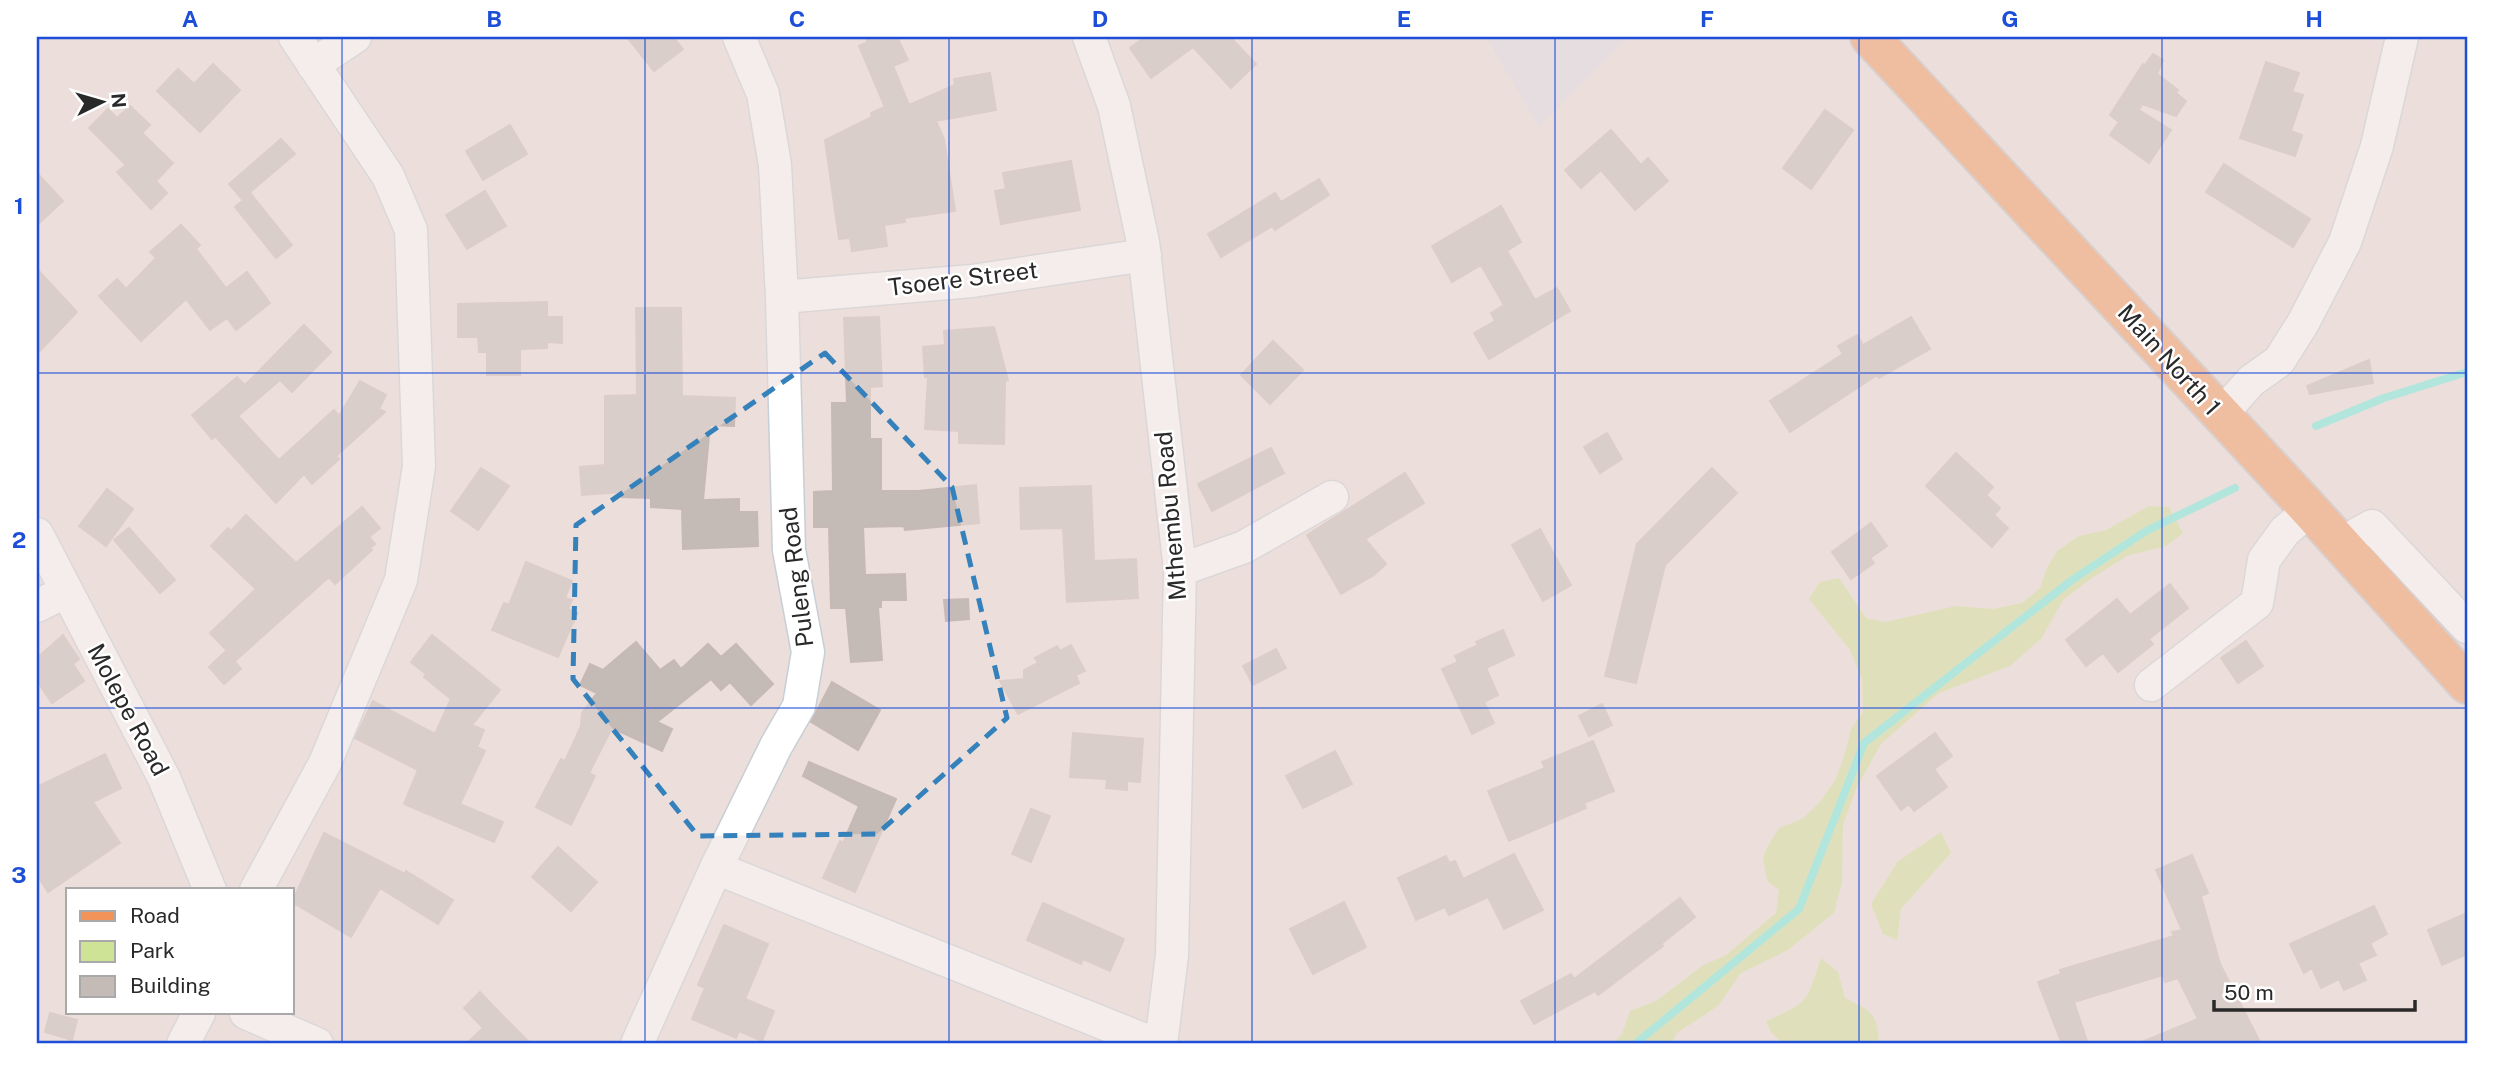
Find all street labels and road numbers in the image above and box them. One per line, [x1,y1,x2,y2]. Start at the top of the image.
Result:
street label: Tsoere Street [886,255,1039,301]
street label: Main North 1 [2113,298,2227,421]
street label: Mthembu Road [1149,430,1191,602]
street label: Puleng Road [774,505,818,649]
street label: Molepe Road [82,639,175,780]

